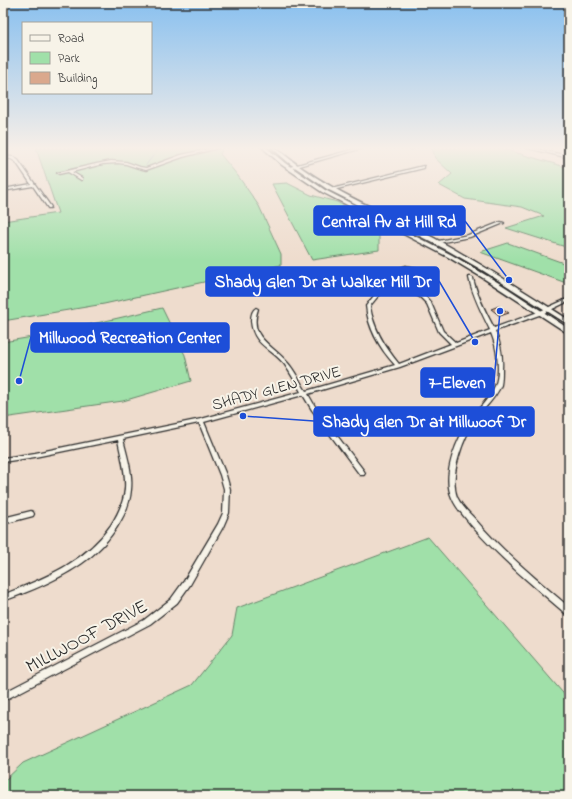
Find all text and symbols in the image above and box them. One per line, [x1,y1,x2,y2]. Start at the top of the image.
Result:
legend [22,22,152,94]
text: Road [58,30,84,48]
text: Park [58,50,80,68]
text: Building [57,70,97,89]
callout: Central Av at Hill Rd [314,206,465,235]
text: Central Av at Hill Rd [322,210,457,235]
callout: Shady Glen Dr at Walker Mill Dr [206,267,439,296]
text: Shady Glen Dr at Walker Mill Dr [214,270,432,297]
callout: Millwood Recreation Center [31,323,229,352]
text: Millwood Recreation Center [39,326,222,351]
street label: SHADY GLEN DRIVE [209,360,344,418]
callout: 7-Eleven [421,368,494,397]
text: 7-Eleven [428,371,486,396]
callout: Shady Glen Dr at Millwoof Dr [314,407,534,436]
text: Shady Glen Dr at Millwoof Dr [322,410,527,437]
street label: MILLWOOF DRIVE [21,594,153,681]

